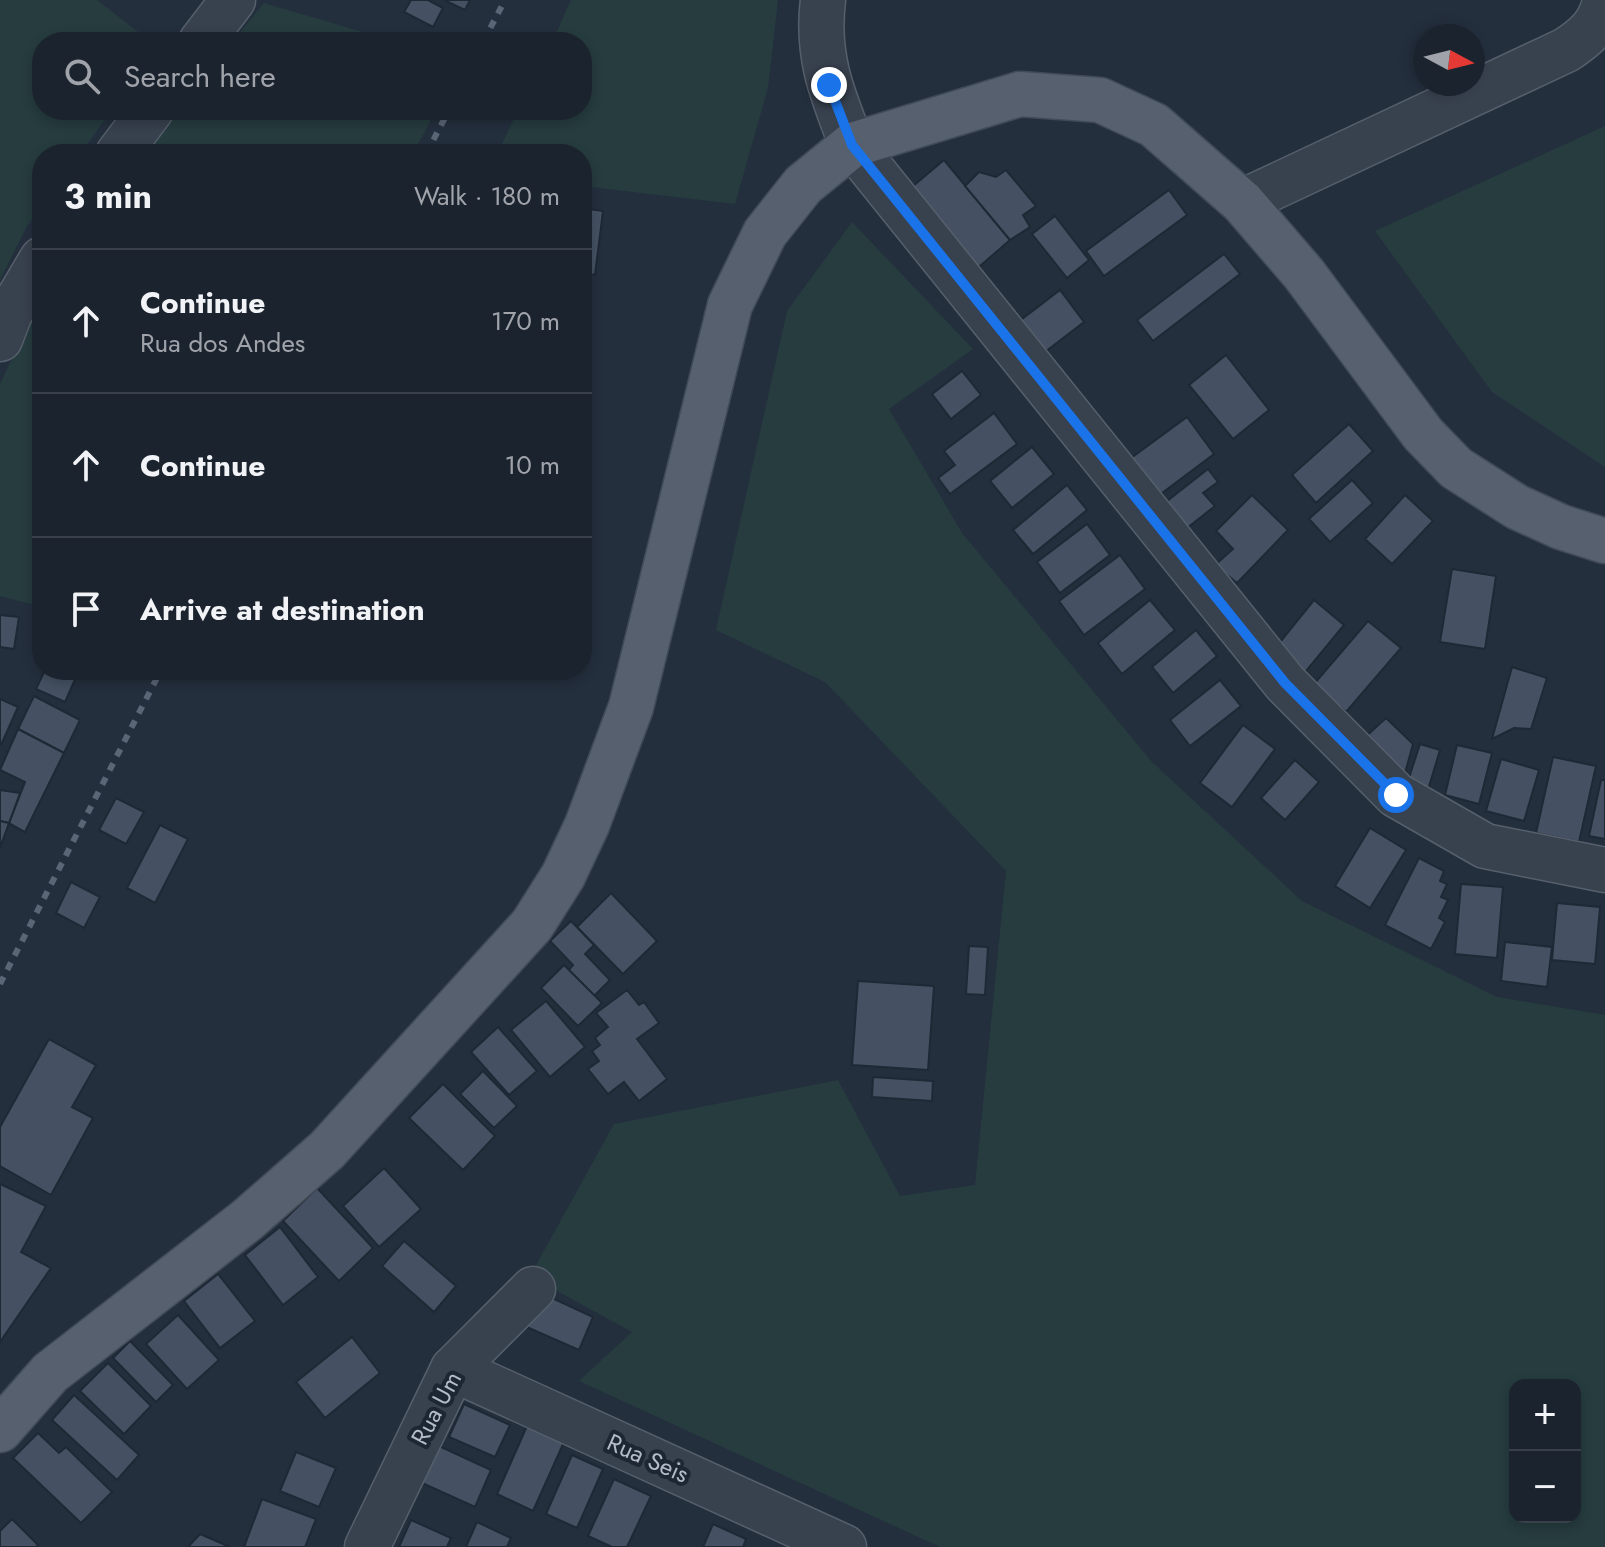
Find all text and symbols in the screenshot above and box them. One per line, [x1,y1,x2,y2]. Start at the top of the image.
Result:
north arrow [1413,24,1485,96]
search box [32,32,592,120]
icon: search [60,54,104,98]
text: Search here [124,55,276,98]
route end [811,67,847,103]
text: 3 min [64,172,152,221]
text: Walk · 180 m [414,177,560,215]
text: Continue [140,281,266,324]
icon: ahead [64,299,108,343]
text: 170 m [491,302,560,340]
text: Rua dos Andes [140,324,305,362]
icon: ahead [64,443,108,487]
text: Continue [140,444,266,487]
text: 10 m [505,446,560,484]
icon: arrive [64,587,108,631]
text: Arrive at destination [140,588,425,631]
route start [1378,777,1414,813]
street label: Rua Um [402,1365,470,1451]
map controls [1509,1379,1581,1523]
button: + [1509,1379,1581,1451]
street label: Rua Seis [601,1424,695,1492]
button: − [1509,1451,1581,1523]

